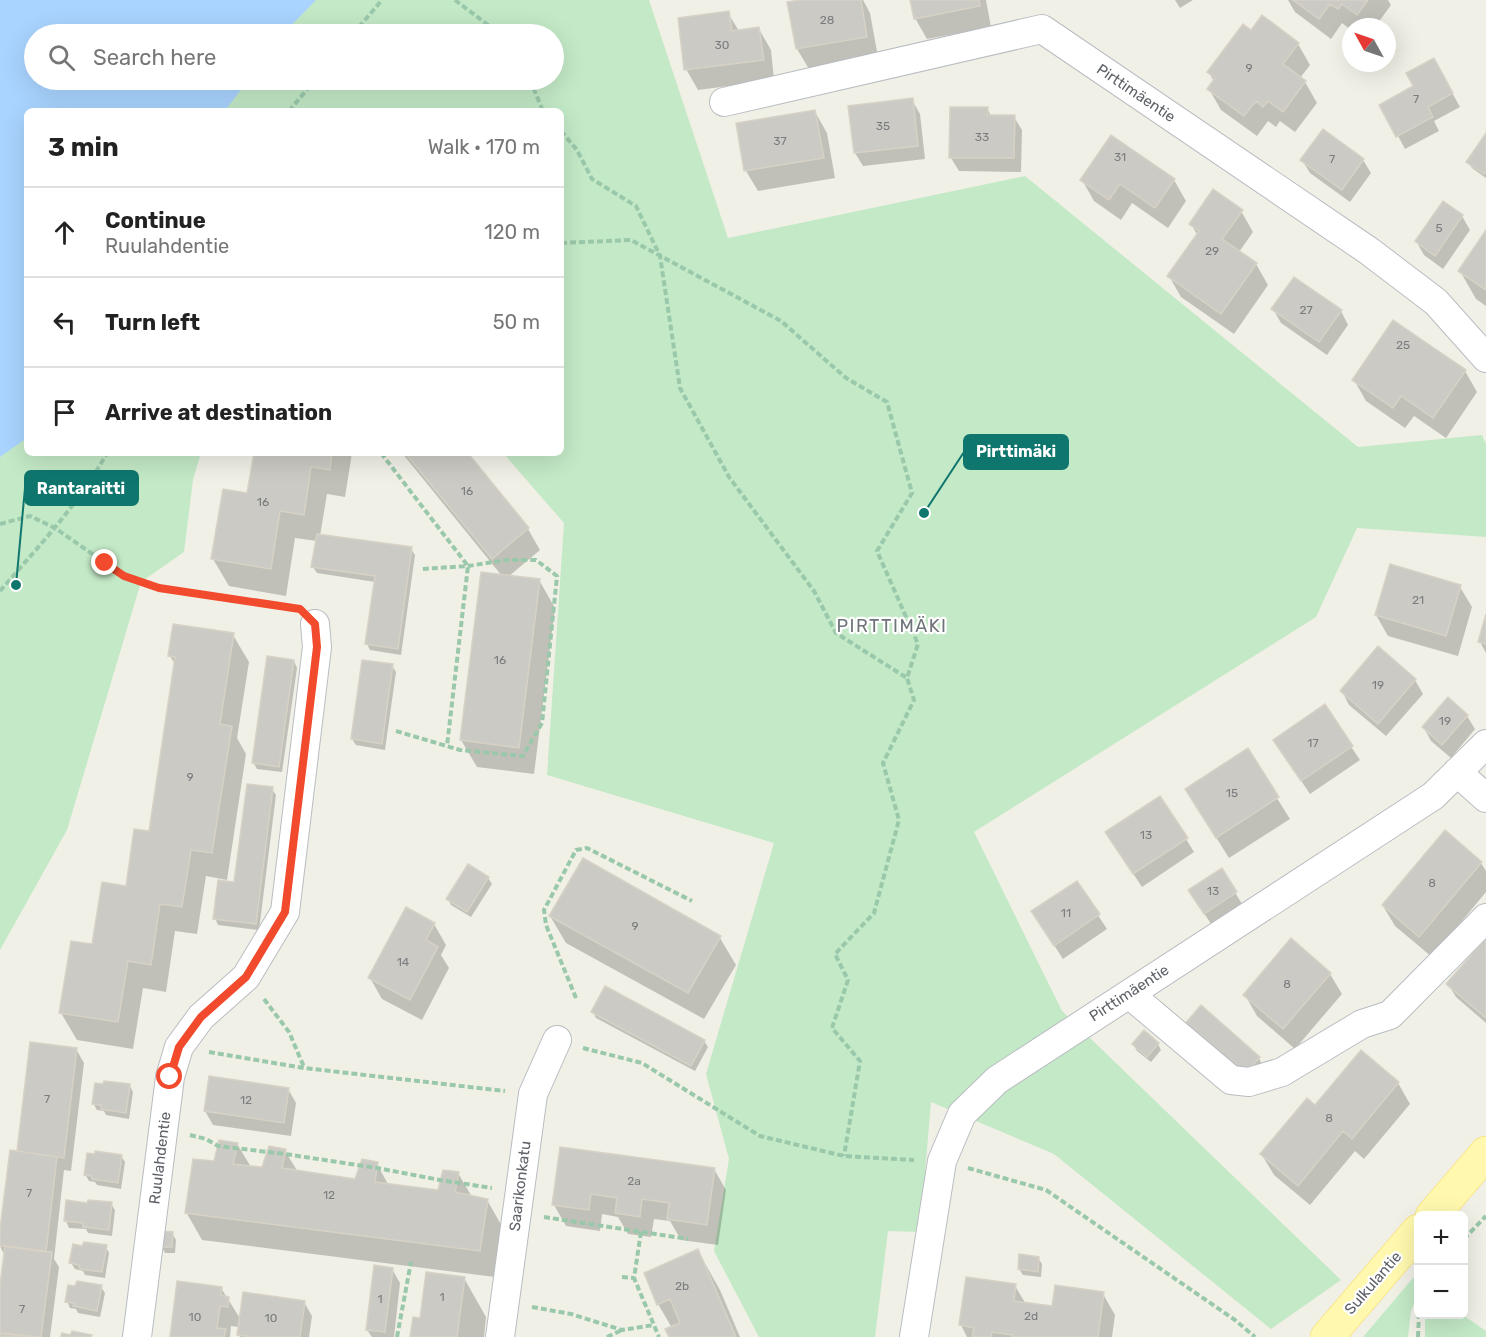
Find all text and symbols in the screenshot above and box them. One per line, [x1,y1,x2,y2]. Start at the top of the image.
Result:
house number: 28 [820,13,834,27]
north arrow [1342,18,1396,72]
search box [24,24,564,90]
house number: 30 [715,38,729,52]
icon: search [45,41,78,74]
text: Search here [93,44,216,71]
street label: Pirttimäentie [1093,60,1179,126]
house number: 9 [1245,61,1253,75]
house number: 7 [1413,92,1419,106]
house number: 35 [876,119,890,133]
house number: 33 [975,130,989,144]
text: 3 min [48,132,119,163]
house number: 37 [773,134,787,148]
text: Walk · 170 m [428,135,540,159]
house number: 31 [1114,150,1126,164]
house number: 7 [1329,152,1335,166]
text: Continue [105,207,206,234]
icon: ahead [48,216,81,249]
text: 120 m [484,220,540,244]
house number: 5 [1435,221,1443,235]
text: Ruulahdentie [105,234,229,258]
house number: 29 [1205,244,1219,258]
house number: 27 [1299,303,1313,317]
icon: left [48,306,81,339]
text: Turn left [105,309,200,336]
text: 50 m [493,310,540,334]
house number: 25 [1396,338,1410,352]
icon: arrive [48,396,81,429]
text: Arrive at destination [105,399,332,426]
callout: Pirttimäki [964,435,1068,469]
text: Pirttimäki [976,442,1056,461]
callout: Rantaraitti [25,471,138,505]
text: Rantaraitti [37,479,125,498]
house number: 16 [461,484,473,498]
house number: 16 [257,495,269,509]
route end [91,549,117,575]
house number: 21 [1412,593,1424,607]
district label: PIRTTIMÄKI [837,615,947,637]
house number: 16 [494,653,506,667]
house number: 19 [1372,678,1384,692]
house number: 19 [1439,714,1451,728]
house number: 17 [1307,736,1319,750]
house number: 9 [186,770,194,784]
house number: 15 [1226,786,1238,800]
house number: 13 [1140,828,1152,842]
house number: 8 [1428,876,1436,890]
house number: 13 [1207,884,1219,898]
house number: 11 [1061,906,1071,920]
house number: 9 [631,919,639,933]
house number: 14 [397,955,410,969]
street label: Pirttimäentie [1086,961,1172,1025]
house number: 8 [1283,977,1291,991]
route start [156,1063,182,1089]
house number: 7 [44,1092,50,1106]
house number: 12 [240,1093,252,1107]
street label: Ruulahdentie [145,1111,175,1205]
house number: 8 [1325,1111,1333,1125]
street label: Saarikonkatu [506,1140,534,1232]
house number: 2a [627,1174,641,1188]
house number: 7 [26,1186,32,1200]
house number: 12 [323,1188,335,1202]
map controls [1414,1211,1468,1319]
button: + [1414,1211,1468,1265]
street label: Sulkulantie [1341,1248,1405,1318]
button: − [1414,1265,1468,1319]
house number: 2b [675,1279,689,1293]
house number: 1 [439,1290,445,1304]
house number: 1 [377,1292,383,1306]
house number: 7 [19,1302,25,1316]
house number: 2d [1024,1309,1038,1323]
house number: 10 [189,1310,201,1324]
house number: 10 [265,1311,277,1325]

